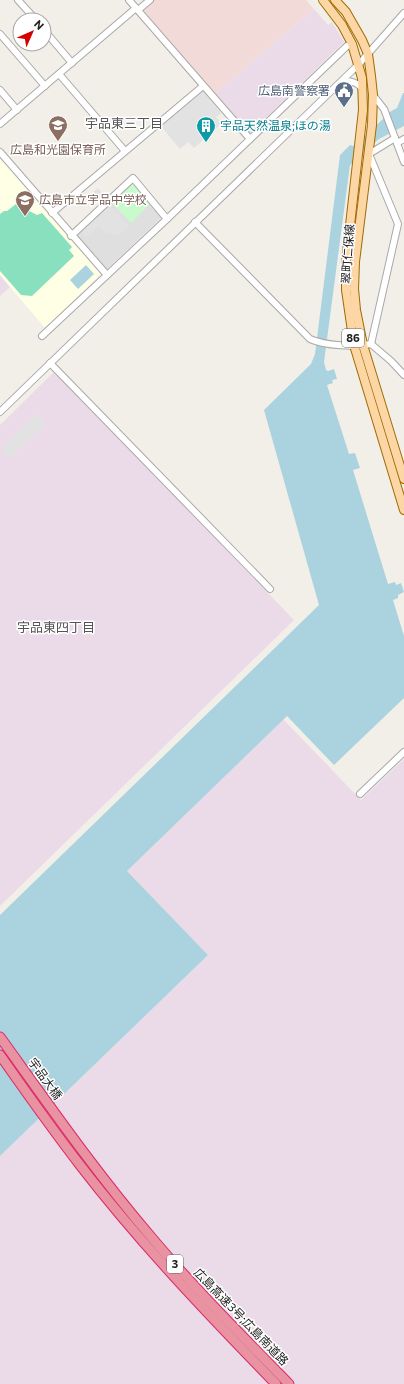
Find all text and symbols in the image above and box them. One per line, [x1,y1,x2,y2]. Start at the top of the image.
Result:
north arrow [12,12,52,52]
text: N [32,17,47,32]
public building icon: 広島南警察署 [333,80,355,108]
place label: 広島南警察署 [258,83,330,97]
school or university icon: 広島和光園保育所 [47,114,69,142]
district label: 宇品東三丁目 [85,115,163,131]
building icon: 宇品天然温泉;ほの湯 [195,115,217,143]
place label: 宇品天然温泉;ほの湯 [220,118,331,133]
place label: 広島和光園保育所 [10,142,106,156]
school or university icon: 広島市立宇品中学校 [14,189,36,217]
place label: 広島市立宇品中学校 [39,192,147,206]
street label: 翠町仁保線 [338,224,356,284]
road number: 86 [342,329,364,347]
district label: 宇品東四丁目 [17,619,95,635]
street label: 宇品大橋 [26,1055,66,1102]
road number: 3 [167,1255,183,1273]
street label: 広島高速3号;広島南道路 [191,1265,292,1369]

